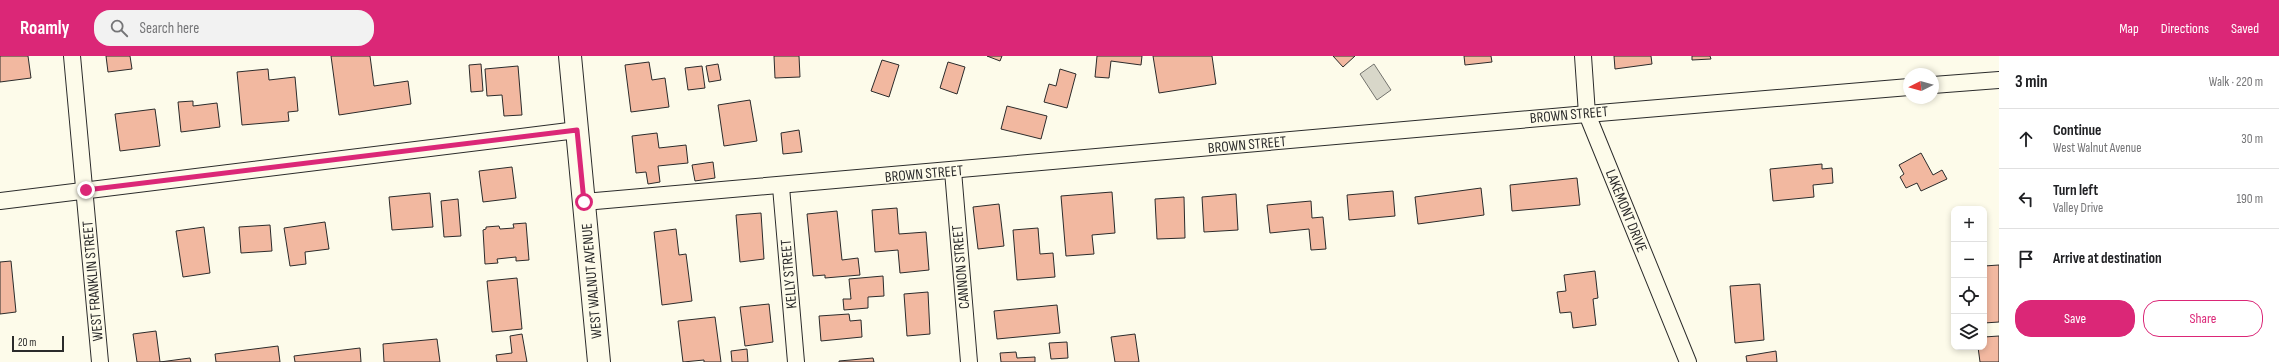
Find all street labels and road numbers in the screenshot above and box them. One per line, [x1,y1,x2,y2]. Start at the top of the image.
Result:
street label: BROWN STREET [1529,102,1609,128]
street label: BROWN STREET [1207,132,1287,158]
street label: BROWN STREET [884,161,964,187]
street label: LAKEMONT DRIVE [1601,167,1651,255]
street label: WEST FRANKLIN STREET [78,220,108,342]
street label: WEST WALNUT AVENUE [577,222,607,340]
street label: CANNON STREET [948,224,974,310]
street label: KELLY STREET [777,239,801,309]

